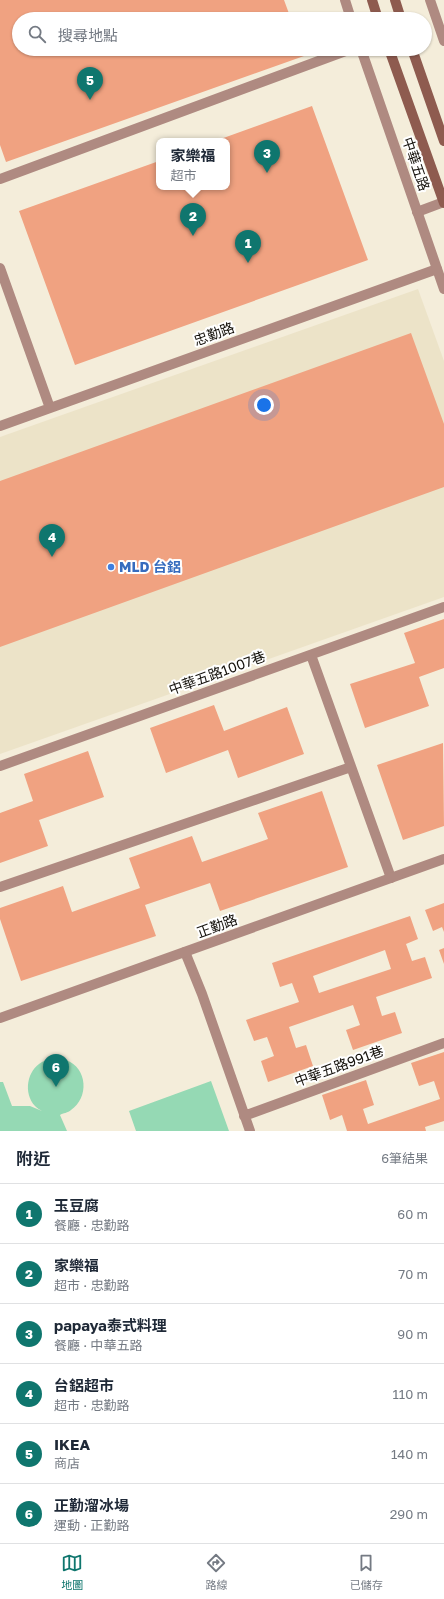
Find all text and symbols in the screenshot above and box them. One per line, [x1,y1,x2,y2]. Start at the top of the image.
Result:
search box [12,12,432,56]
icon: search [26,23,48,45]
text: 搜尋地點 [58,26,118,44]
pin: 5 [77,67,103,100]
street label: 中華五路 [399,135,434,193]
popup [156,138,230,190]
pin: 3 [254,140,280,173]
text: 家樂福 [170,146,216,164]
text: 超市 [170,167,197,183]
pin: 2 [180,203,206,236]
pin: 1 [235,230,261,263]
street label: 忠勤路 [191,318,236,349]
your location [254,395,274,415]
pin: 4 [39,524,65,557]
place label: MLD 台鋁 [119,558,181,575]
marker: MLD 台鋁 [106,562,116,572]
street label: 中華五路1007巷 [166,647,267,698]
street label: 正勤路 [194,910,239,941]
street label: 中華五路991巷 [292,1042,386,1090]
pin: 6 [43,1054,69,1087]
text: 附近 [16,1148,50,1169]
text: 6筆結果 [381,1150,428,1166]
text: 玉豆腐 [54,1196,99,1214]
text: 1 [26,1206,32,1222]
text: 60 m [397,1206,428,1222]
text: 餐廳 · 忠勤路 [54,1217,129,1233]
text: 家樂福 [54,1256,99,1274]
text: 2 [25,1266,33,1282]
text: 70 m [398,1266,428,1282]
text: 超市 · 忠勤路 [54,1277,129,1293]
text: papaya泰式料理 [54,1316,167,1334]
text: 3 [25,1326,33,1342]
text: 90 m [397,1326,428,1342]
text: 餐廳 · 中華五路 [54,1337,142,1353]
text: 台鋁超市 [54,1376,114,1394]
text: 4 [25,1386,33,1402]
text: 110 m [393,1386,428,1402]
text: 超市 · 忠勤路 [54,1397,129,1413]
text: IKEA [54,1435,90,1453]
text: 5 [25,1446,33,1462]
text: 140 m [391,1446,428,1462]
text: 商店 [54,1455,80,1471]
text: 正勤溜冰場 [54,1496,129,1514]
text: 6 [25,1506,33,1522]
text: 290 m [390,1506,428,1522]
text: 運動 · 正勤路 [54,1517,129,1533]
tab: 地圖 [61,1552,83,1592]
tab: 路線 [205,1552,227,1592]
tab: 已儲存 [350,1552,383,1592]

